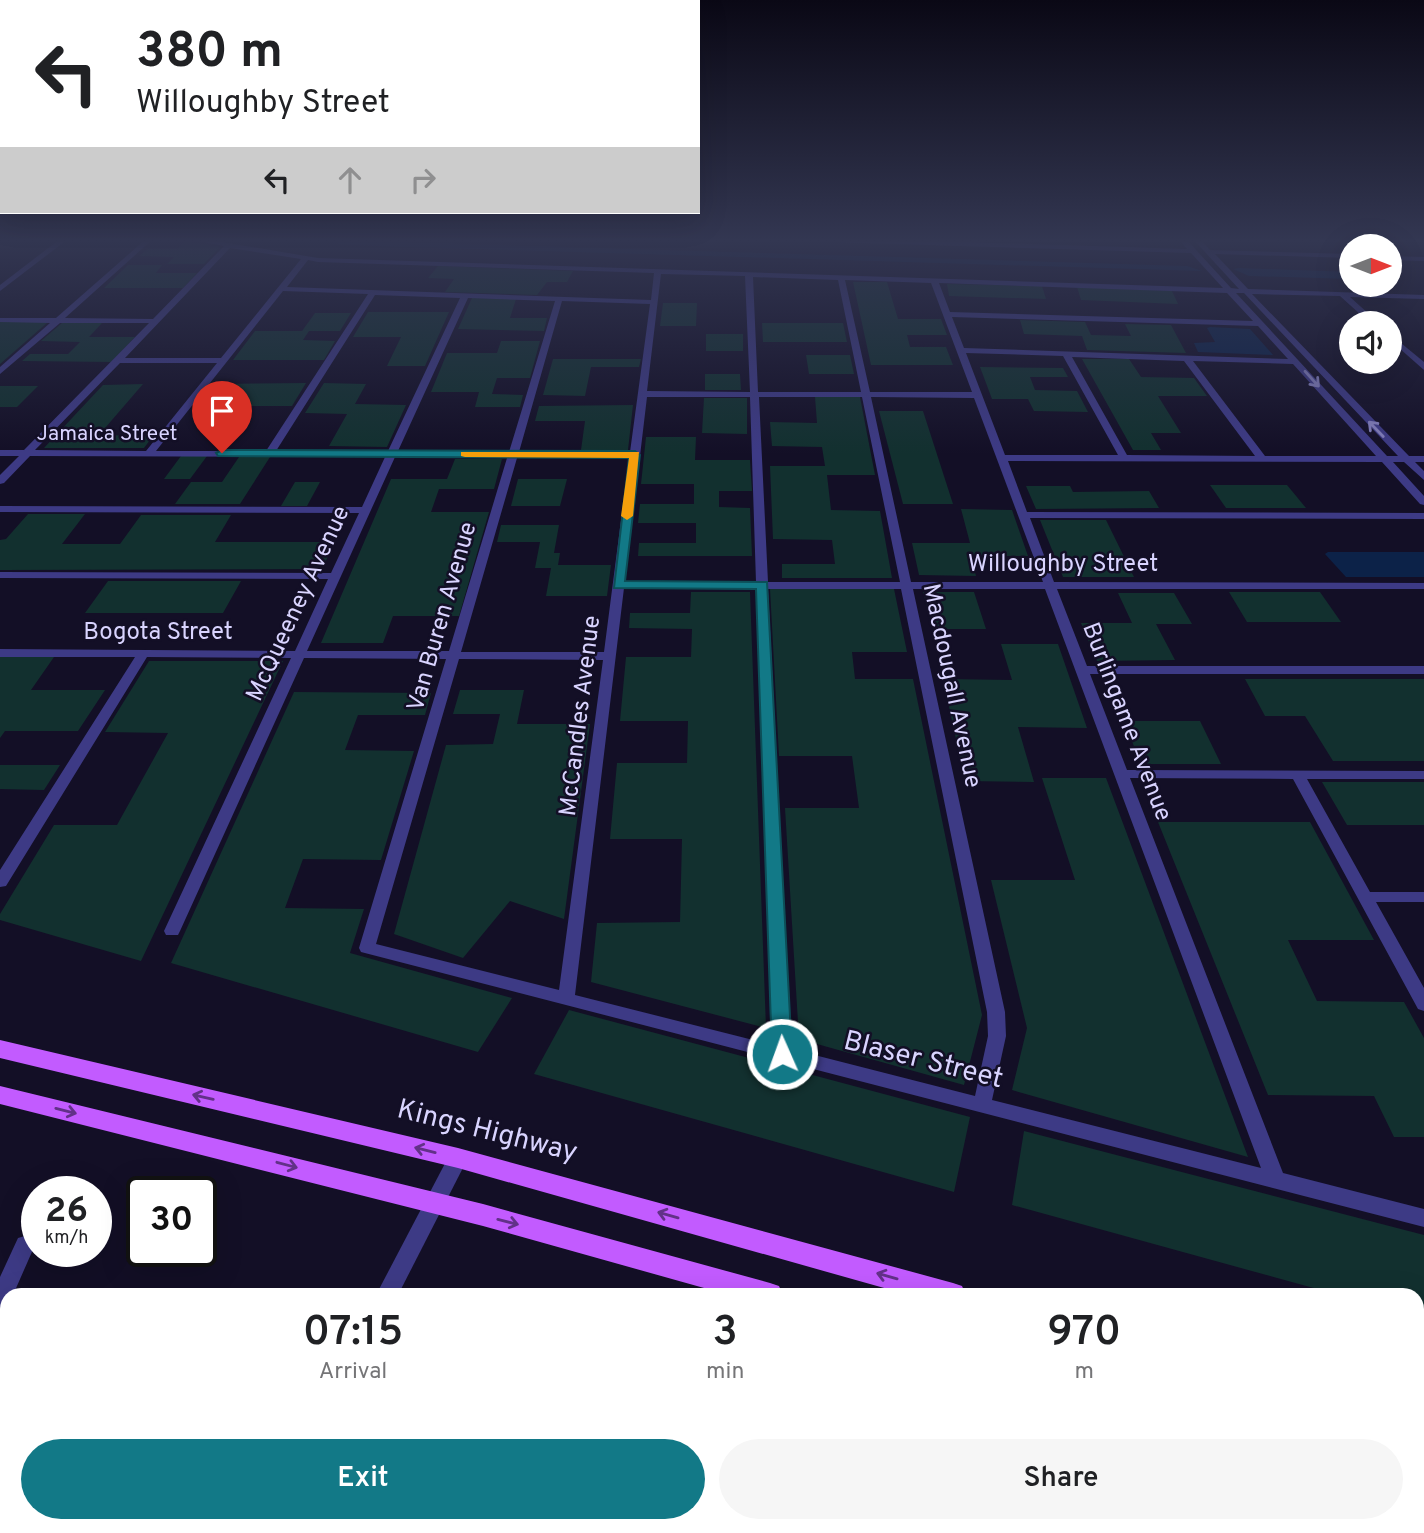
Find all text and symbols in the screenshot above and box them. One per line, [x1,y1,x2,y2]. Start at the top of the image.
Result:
text: 380 m [136,23,283,85]
icon: left [21,28,112,119]
text: Willoughby Street [136,84,390,124]
icon: left [258,161,296,199]
icon: ahead [331,161,369,199]
icon: right [404,161,442,199]
north arrow [1339,234,1402,298]
map controls [1339,234,1402,374]
button: sound [1339,311,1402,374]
one-way arrow [1303,370,1319,388]
pin [192,381,252,453]
icon: arrive [203,392,241,430]
one-way arrow [1368,420,1385,437]
street label: Jamaica Street [36,421,178,448]
street label: McQueeney Avenue [241,501,357,707]
street label: Van Buren Avenue [402,519,484,715]
street label: Willoughby Street [968,550,1158,580]
street label: Macdougall Avenue [915,581,987,791]
street label: McCandles Avenue [554,614,608,818]
street label: Bogota Street [83,618,233,648]
street label: Burlingame Avenue [1074,619,1178,825]
position arrow [745,1017,819,1091]
street label: Blaser Street [839,1024,1007,1098]
one-way arrow [192,1090,215,1103]
street label: Kings Highway [393,1092,581,1172]
one-way arrow [54,1105,77,1118]
one-way arrow [414,1143,437,1156]
one-way arrow [276,1159,298,1172]
speed limit sign: 30 [126,1176,217,1267]
text: 26 [45,1190,88,1234]
one-way arrow [657,1208,680,1221]
one-way arrow [496,1216,518,1229]
text: km/h [45,1227,88,1250]
one-way arrow [876,1269,898,1282]
text: 07:15 [303,1307,403,1360]
text: 3 [713,1307,738,1360]
text: 970 [1047,1307,1121,1360]
text: Arrival [319,1358,387,1387]
text: min [706,1358,744,1387]
text: m [1074,1358,1094,1387]
button: Exit [21,1439,705,1519]
button: Share [719,1439,1403,1519]

